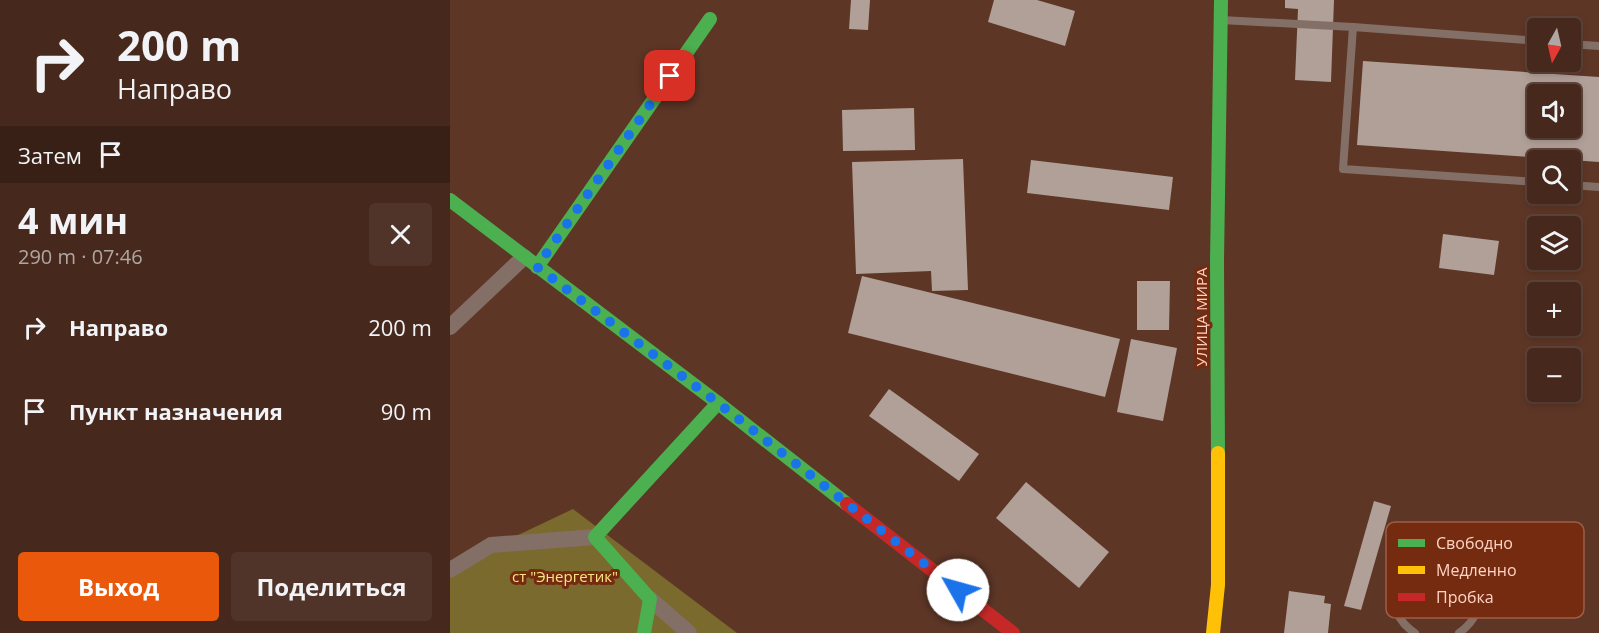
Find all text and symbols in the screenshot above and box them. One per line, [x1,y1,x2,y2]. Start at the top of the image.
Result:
text: 200 m [117,16,241,73]
north arrow [1527,18,1581,72]
map controls [1527,18,1581,402]
icon: right [18,24,96,102]
pin [644,50,695,101]
icon: arrive [653,59,686,92]
text: Направо [117,70,232,107]
button: sound [1527,84,1581,138]
icon: arrive [94,138,127,171]
text: Затем [18,140,82,170]
button: search [1527,150,1581,204]
text: 4 мин [18,196,128,245]
button: close [369,203,432,266]
button: layers [1527,216,1581,270]
text: 290 m · 07:46 [18,243,143,270]
street label: УЛИЦА МИРА [1191,267,1211,367]
button: + [1527,282,1581,336]
icon: right [18,311,51,344]
text: Направо [69,312,168,342]
text: 200 m [368,312,432,342]
button: − [1527,348,1581,402]
icon: arrive [18,395,51,428]
text: Пункт назначения [69,396,283,426]
text: 90 m [381,396,432,426]
legend [1386,522,1584,618]
text: Свободно [1436,532,1513,554]
button: Выход [18,552,219,621]
button: Поделиться [231,552,432,621]
position arrow [926,558,990,622]
text: Медленно [1436,559,1517,581]
park label: ст "Энергетик" [512,566,618,586]
text: Пробка [1436,586,1494,608]

